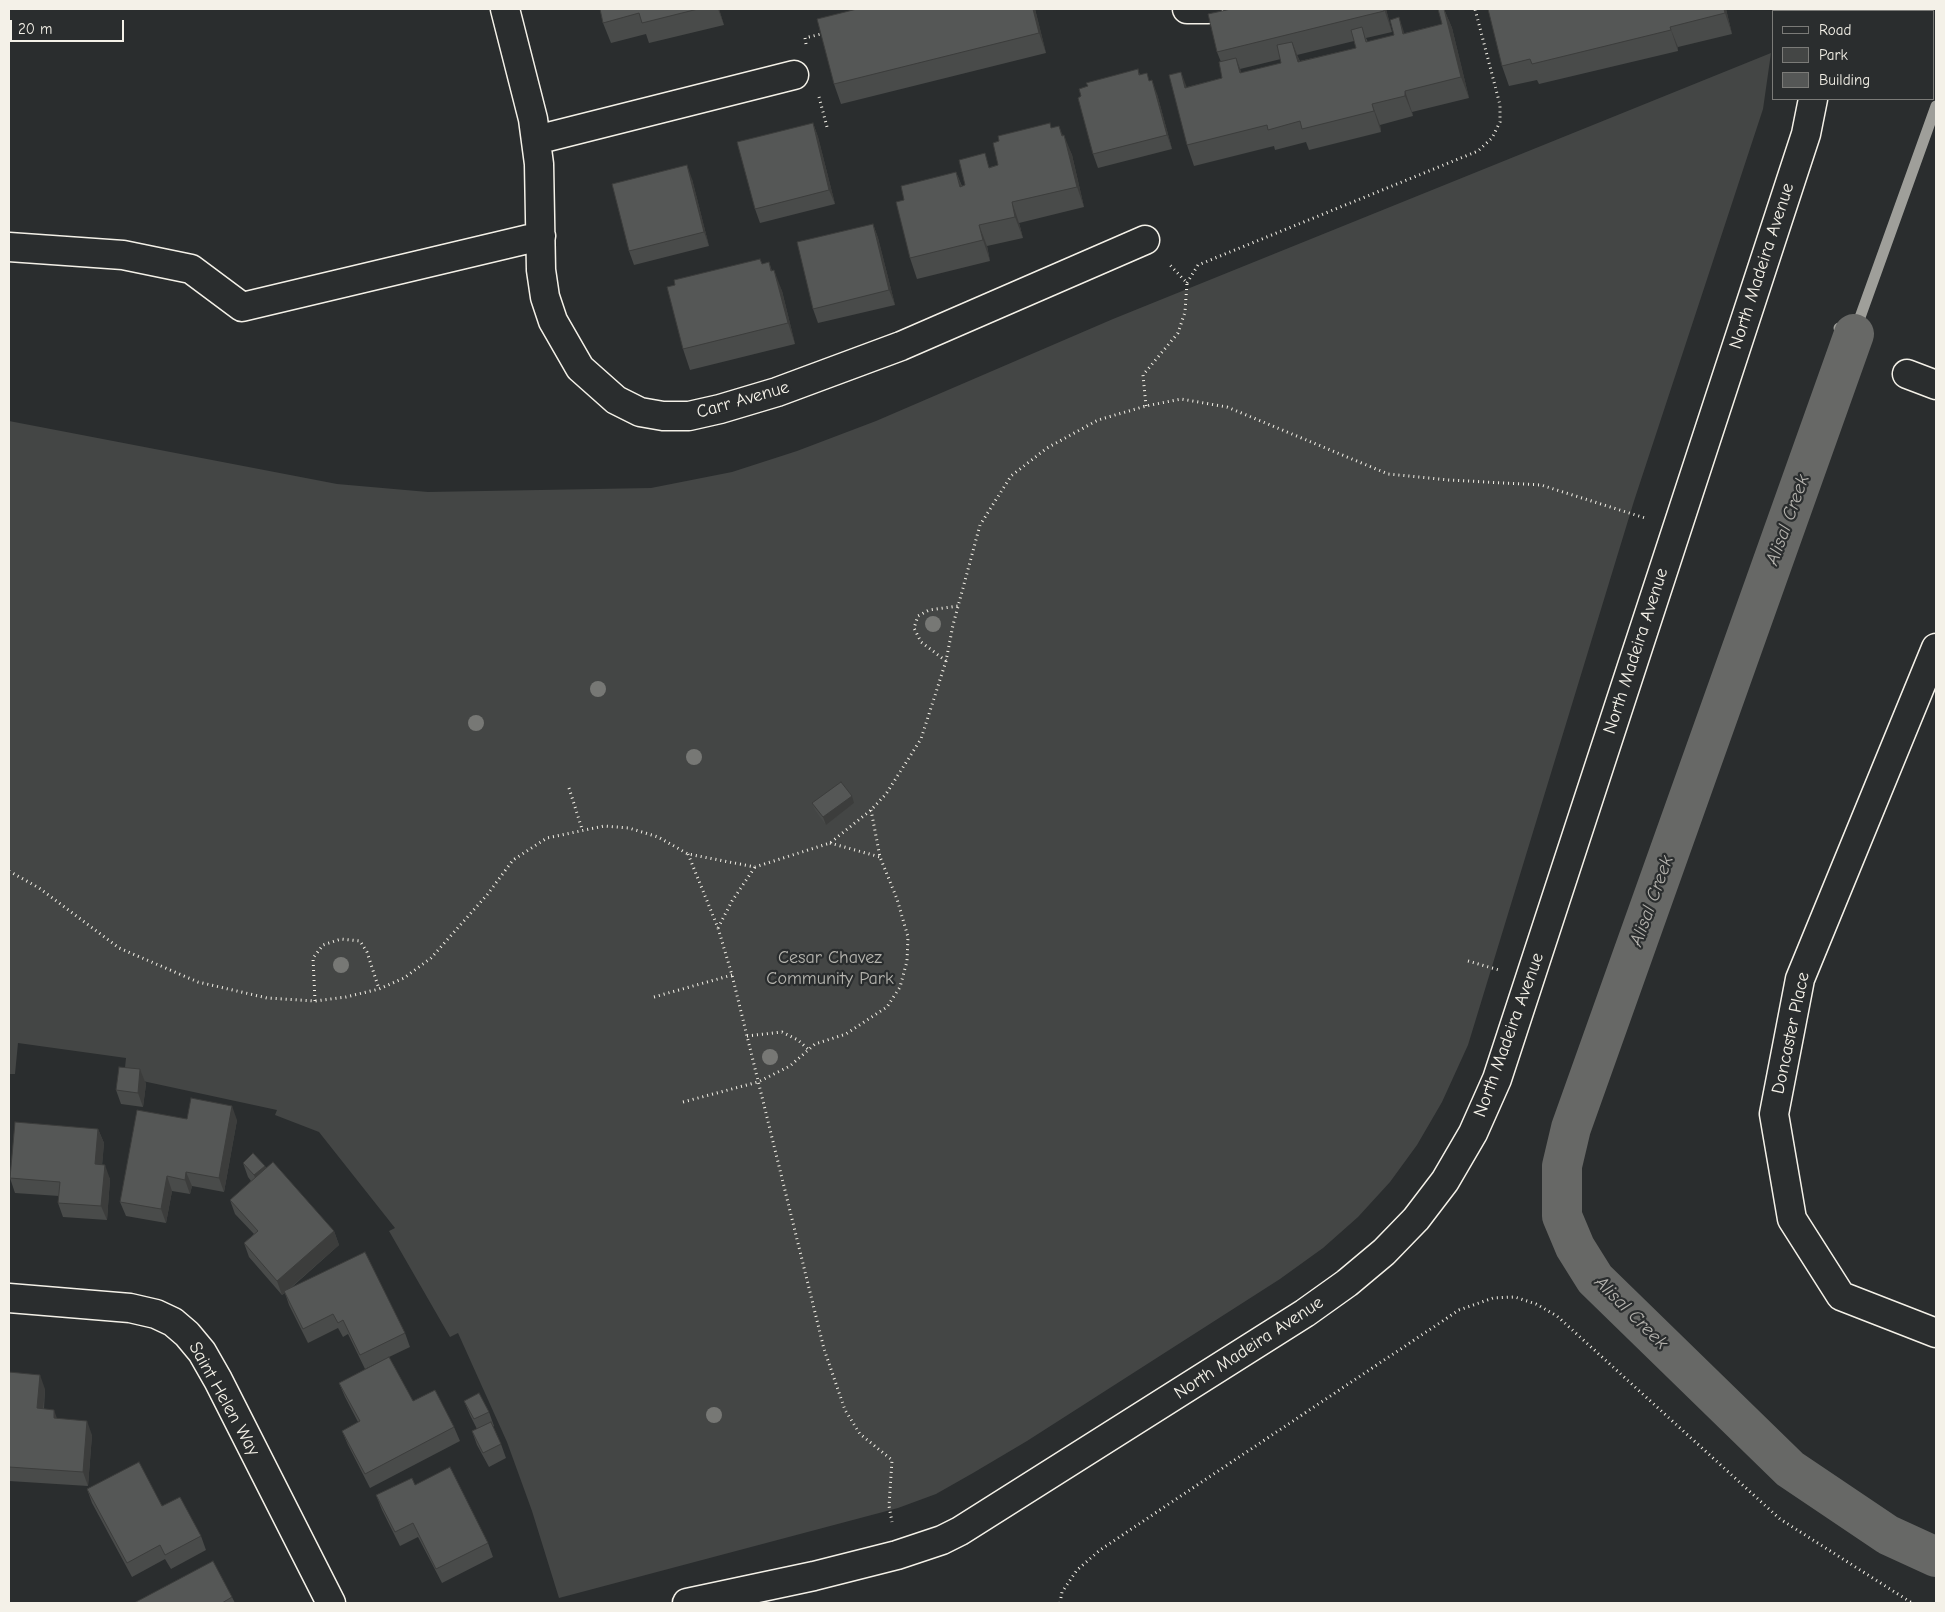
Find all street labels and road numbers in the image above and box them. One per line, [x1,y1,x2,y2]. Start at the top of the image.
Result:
street label: North Madeira Avenue [1725,180,1799,352]
street label: Carr Avenue [694,376,792,424]
street label: North Madeira Avenue [1599,565,1673,737]
street label: North Madeira Avenue [1469,950,1549,1120]
street label: Doncaster Place [1768,970,1814,1096]
street label: North Madeira Avenue [1170,1292,1328,1404]
street label: Saint Helen Way [184,1338,264,1460]

